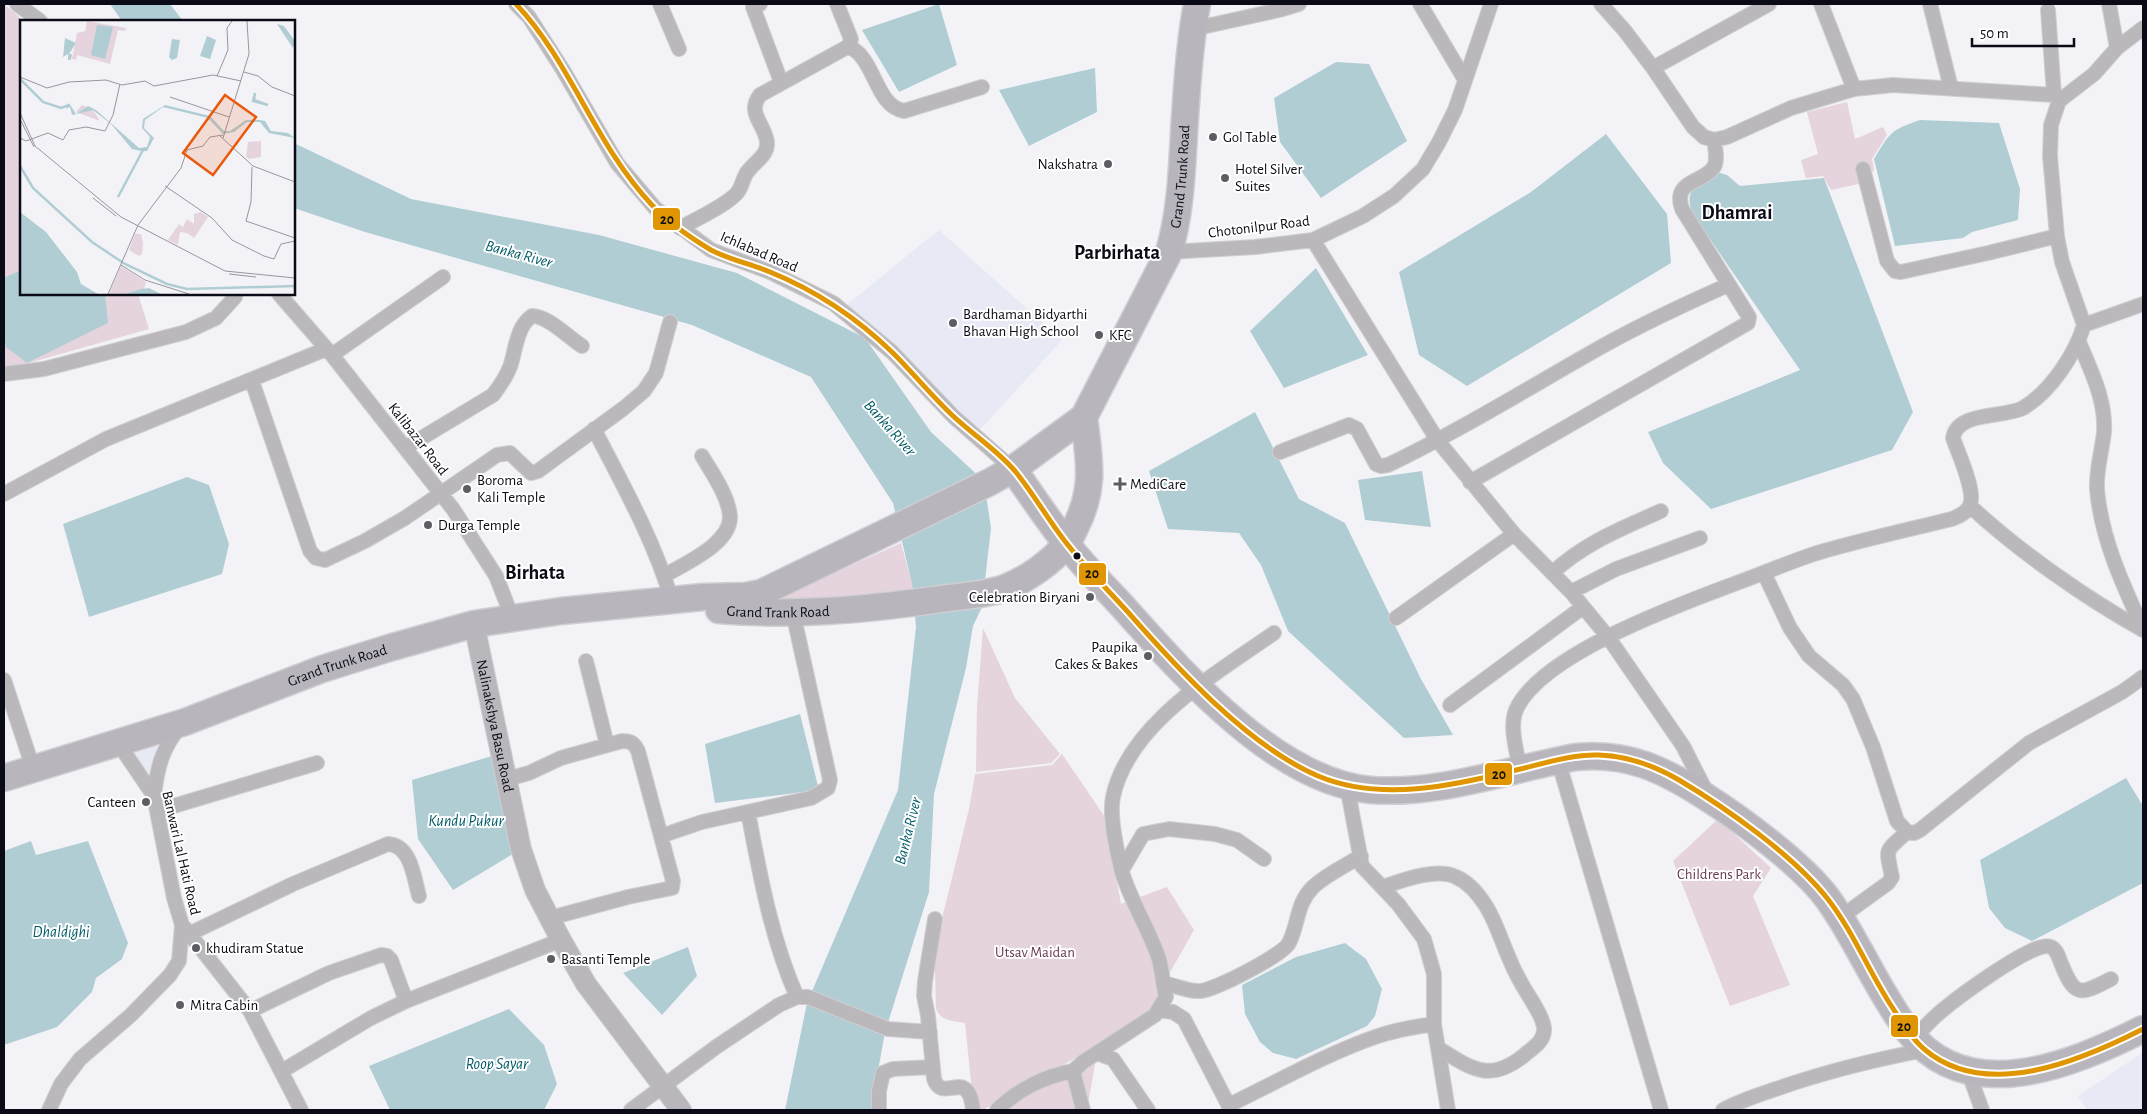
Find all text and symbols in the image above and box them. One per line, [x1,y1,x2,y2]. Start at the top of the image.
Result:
scale bar [1972,15,2074,47]
inset map [20,20,295,295]
text: 50 m [1980,26,2009,41]
street label: Grand Trunk Road [1167,124,1192,229]
place label: Gol Table [1223,130,1277,145]
marker: Gol Table [1207,131,1219,143]
place label: Nakshatra [1038,157,1098,172]
marker: Nakshatra [1102,158,1114,170]
place label: Hotel Silver Suites [1235,162,1302,194]
marker: Hotel Silver Suites [1219,172,1231,184]
district label: Dhamrai [1702,203,1772,223]
line badge: 20 [652,207,681,231]
text: 20 [660,213,674,227]
street label: Chotonilpur Road [1207,213,1311,241]
street label: Ichlabad Road [718,229,800,275]
water label: Banka River [484,237,555,271]
district label: Parbirhata [1074,243,1160,263]
place label: Bardhaman Bidyarthi Bhavan High School [963,307,1087,339]
marker: Bardhaman Bidyarthi Bhavan High School [947,317,959,329]
place label: KFC [1109,328,1132,343]
marker: KFC [1093,329,1105,341]
water label: Banka River [861,397,919,459]
street label: Kalibazar Road [385,400,451,478]
place label: Boroma Kali Temple [477,473,545,505]
place label: MediCare [1130,477,1186,492]
marker: MediCare [1114,478,1126,490]
marker: Boroma Kali Temple [461,483,473,495]
place label: Durga Temple [438,518,520,533]
marker: Durga Temple [422,519,434,531]
unlabelled marker [1072,551,1082,561]
line badge: 20 [1078,562,1107,586]
district label: Birhata [505,563,565,583]
text: 20 [1085,567,1099,581]
place label: Celebration Biryani [969,590,1080,605]
marker: Celebration Biryani [1084,591,1096,603]
street label: Grand Trank Road [726,603,830,620]
place label: Paupika Cakes & Bakes [1055,640,1138,672]
street label: Grand Trunk Road [285,642,389,689]
marker: Paupika Cakes & Bakes [1142,650,1154,662]
street label: Nalinakshya Basu Road [474,658,516,794]
line badge: 20 [1484,762,1513,786]
text: 20 [1492,768,1506,782]
street label: Banwari Lal Hati Road [159,790,203,917]
place label: Canteen [88,795,136,810]
water label: Banka River [892,795,924,866]
marker: Canteen [140,796,152,808]
water label: Kundu Pukur [428,813,504,829]
park label: Childrens Park [1677,867,1761,882]
water label: Dhaldighi [33,924,90,940]
place label: khudiram Statue [206,941,304,956]
marker: khudiram Statue [190,942,202,954]
park label: Utsav Maidan [995,945,1075,960]
place label: Basanti Temple [561,952,651,967]
marker: Basanti Temple [545,953,557,965]
place label: Mitra Cabin [190,998,258,1013]
marker: Mitra Cabin [174,999,186,1011]
line badge: 20 [1890,1014,1919,1038]
text: 20 [1897,1020,1911,1034]
water label: Roop Sayar [466,1056,529,1073]

